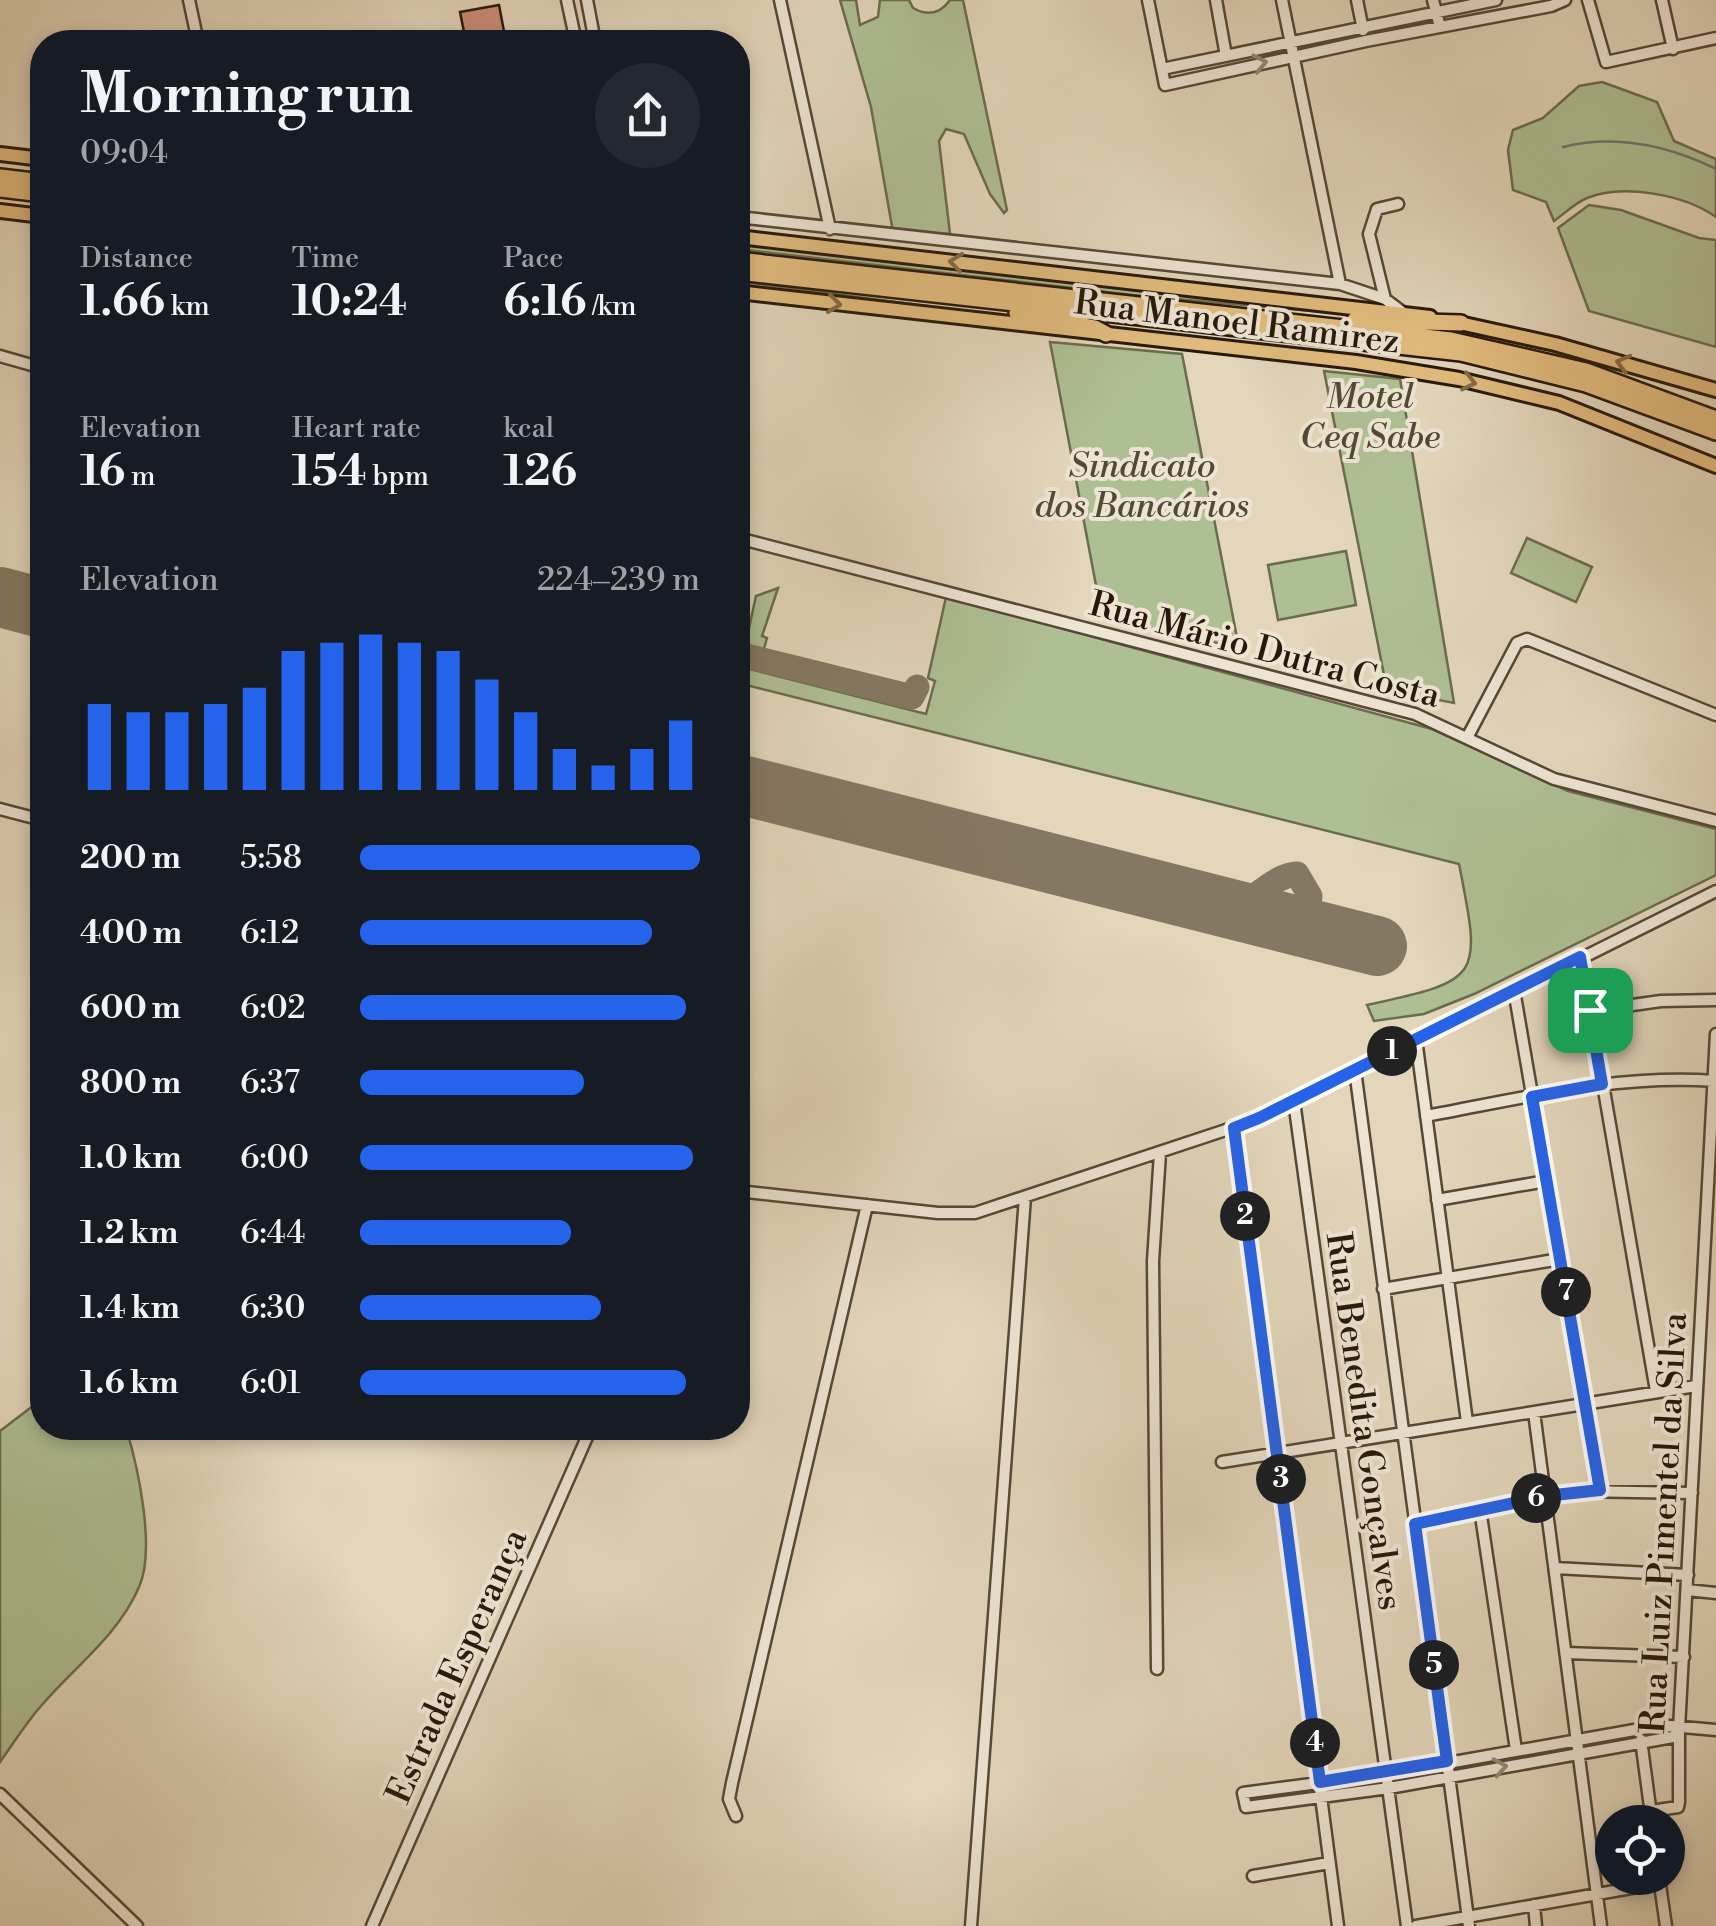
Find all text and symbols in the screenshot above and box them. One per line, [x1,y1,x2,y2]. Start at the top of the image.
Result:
one-way arrow [1251,54,1268,75]
text: Morning run [80,61,413,130]
button: share [595,63,700,168]
text: 09:04 [80,133,168,173]
text: Distance [80,241,193,276]
text: Time [292,241,359,276]
text: Pace [503,241,563,276]
one-way arrow [948,252,964,273]
text: 1.66 [80,276,165,329]
text: 10:24 [292,276,407,329]
text: 6:16 [503,276,586,329]
street label: Rua Manoel Ramirez [1072,281,1402,364]
text: km [165,289,210,324]
text: /km [586,289,637,324]
one-way arrow [827,293,843,314]
one-way arrow [1614,353,1632,374]
one-way arrow [1460,370,1477,391]
park label: Motel Ceq Sabe [1300,376,1440,459]
text: Elevation [80,411,201,446]
text: Heart rate [292,411,421,446]
text: kcal [503,411,554,446]
park label: Sindicato dos Bancários [1035,445,1249,528]
text: 16 [80,446,125,499]
text: 154 [292,446,367,499]
text: 126 [503,446,577,499]
text: m [125,459,155,494]
text: bpm [367,459,429,494]
text: Elevation [80,560,219,600]
text: 224–239 m [537,560,700,600]
street label: Rua Mário Dutra Costa [1085,583,1445,718]
text: 200 m [80,838,181,878]
text: 5:58 [240,838,302,878]
text: 400 m [80,913,182,953]
text: 6:12 [240,913,299,953]
pin [1548,968,1633,1053]
icon: arrive [1563,983,1618,1038]
text: 600 m [80,988,181,1028]
text: 6:02 [240,988,306,1028]
pin: 1 [1367,1026,1417,1076]
text: 1 [1385,1033,1399,1068]
text: 800 m [80,1063,181,1103]
text: 6:37 [240,1063,300,1103]
text: 1.0 km [80,1138,182,1178]
text: 6:00 [240,1138,309,1178]
pin: 2 [1220,1191,1270,1241]
text: 2 [1236,1198,1254,1233]
text: 1.2 km [80,1213,178,1253]
text: 6:44 [240,1213,305,1253]
street label: Rua Benedita Gonçalves [1316,1230,1411,1613]
pin: 7 [1541,1267,1591,1317]
text: 7 [1558,1274,1574,1309]
text: 1.4 km [80,1288,180,1328]
text: 6:30 [240,1288,306,1328]
street label: Rua Luiz Pimentel da Silva [1632,1311,1697,1735]
text: 1.6 km [80,1363,179,1403]
text: 6:01 [240,1363,301,1403]
pin: 3 [1256,1454,1306,1504]
text: 3 [1273,1461,1289,1496]
pin: 6 [1511,1473,1561,1523]
text: 6 [1527,1480,1545,1515]
street label: Estrada Esperança [378,1522,537,1811]
pin: 5 [1409,1640,1459,1690]
text: 5 [1425,1647,1443,1682]
pin: 4 [1290,1718,1340,1768]
text: 4 [1306,1725,1324,1760]
one-way arrow [1492,1757,1509,1778]
map controls [1595,1805,1685,1895]
button: locate [1595,1805,1685,1895]

